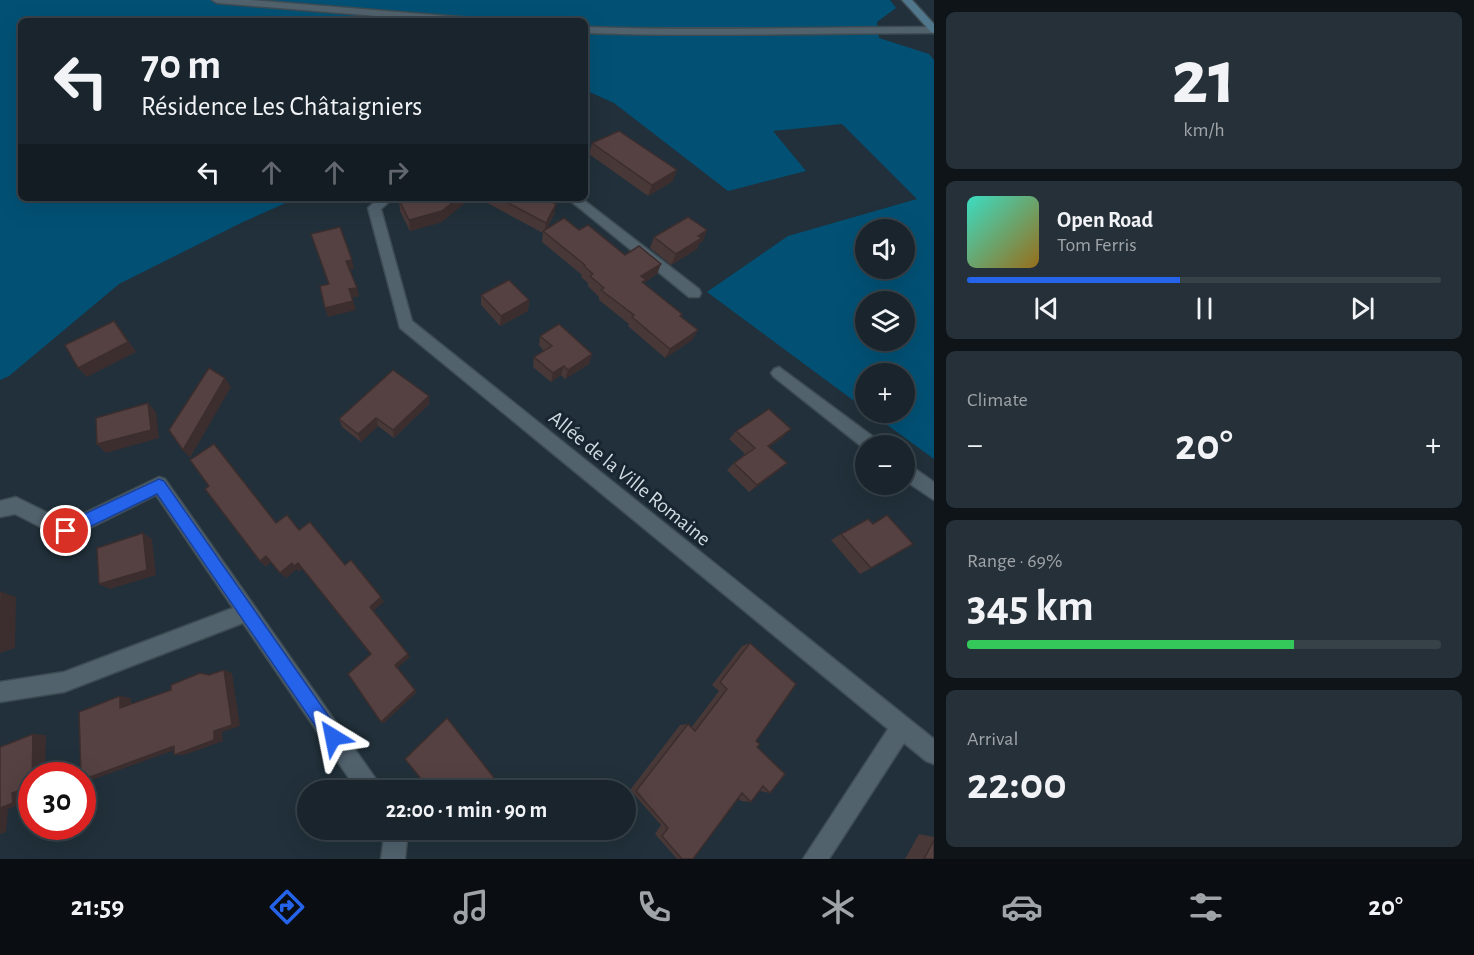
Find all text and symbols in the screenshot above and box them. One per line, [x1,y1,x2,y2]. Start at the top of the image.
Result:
text: 21 [1172,40,1236,118]
icon: left [42,42,120,120]
text: 70 m [141,44,221,86]
text: Résidence Les Châtaigniers [141,93,422,120]
text: km/h [1183,120,1225,140]
icon: left [192,156,225,189]
icon: ahead [255,156,288,189]
icon: ahead [318,156,351,189]
icon: right [381,156,414,189]
text: Open Road [1057,209,1153,231]
map controls [855,219,915,495]
button: sound [855,219,915,279]
text: Tom Ferris [1057,235,1137,255]
button: layers [855,291,915,351]
icon: previous [1030,292,1063,325]
icon: pause [1188,292,1221,325]
icon: next [1346,292,1379,325]
button: + [855,363,915,423]
text: Climate [967,390,1028,410]
street label: Allée de la Ville Romaine [545,407,714,550]
text: 20° [1175,423,1233,468]
text: − [967,429,983,462]
text: + [1425,429,1441,462]
button: − [855,435,915,495]
pin [40,505,91,556]
icon: arrive [49,514,82,547]
text: Range · 69% [967,551,1062,571]
text: 345 km [967,584,1094,629]
position arrow [301,705,365,769]
text: Arrival [967,729,1018,749]
speed limit sign: 30 [18,762,96,840]
text: 22:00 [967,762,1067,807]
text: 22:00 · 1 min · 90 m [386,799,547,821]
icon: directions [266,886,308,928]
icon: music [450,886,492,928]
icon: phone [633,886,675,928]
icon: climate [817,886,859,928]
icon: car [1001,886,1043,928]
icon: filters [1185,886,1227,928]
text: 21:59 [71,893,124,920]
text: 20° [1368,893,1403,920]

